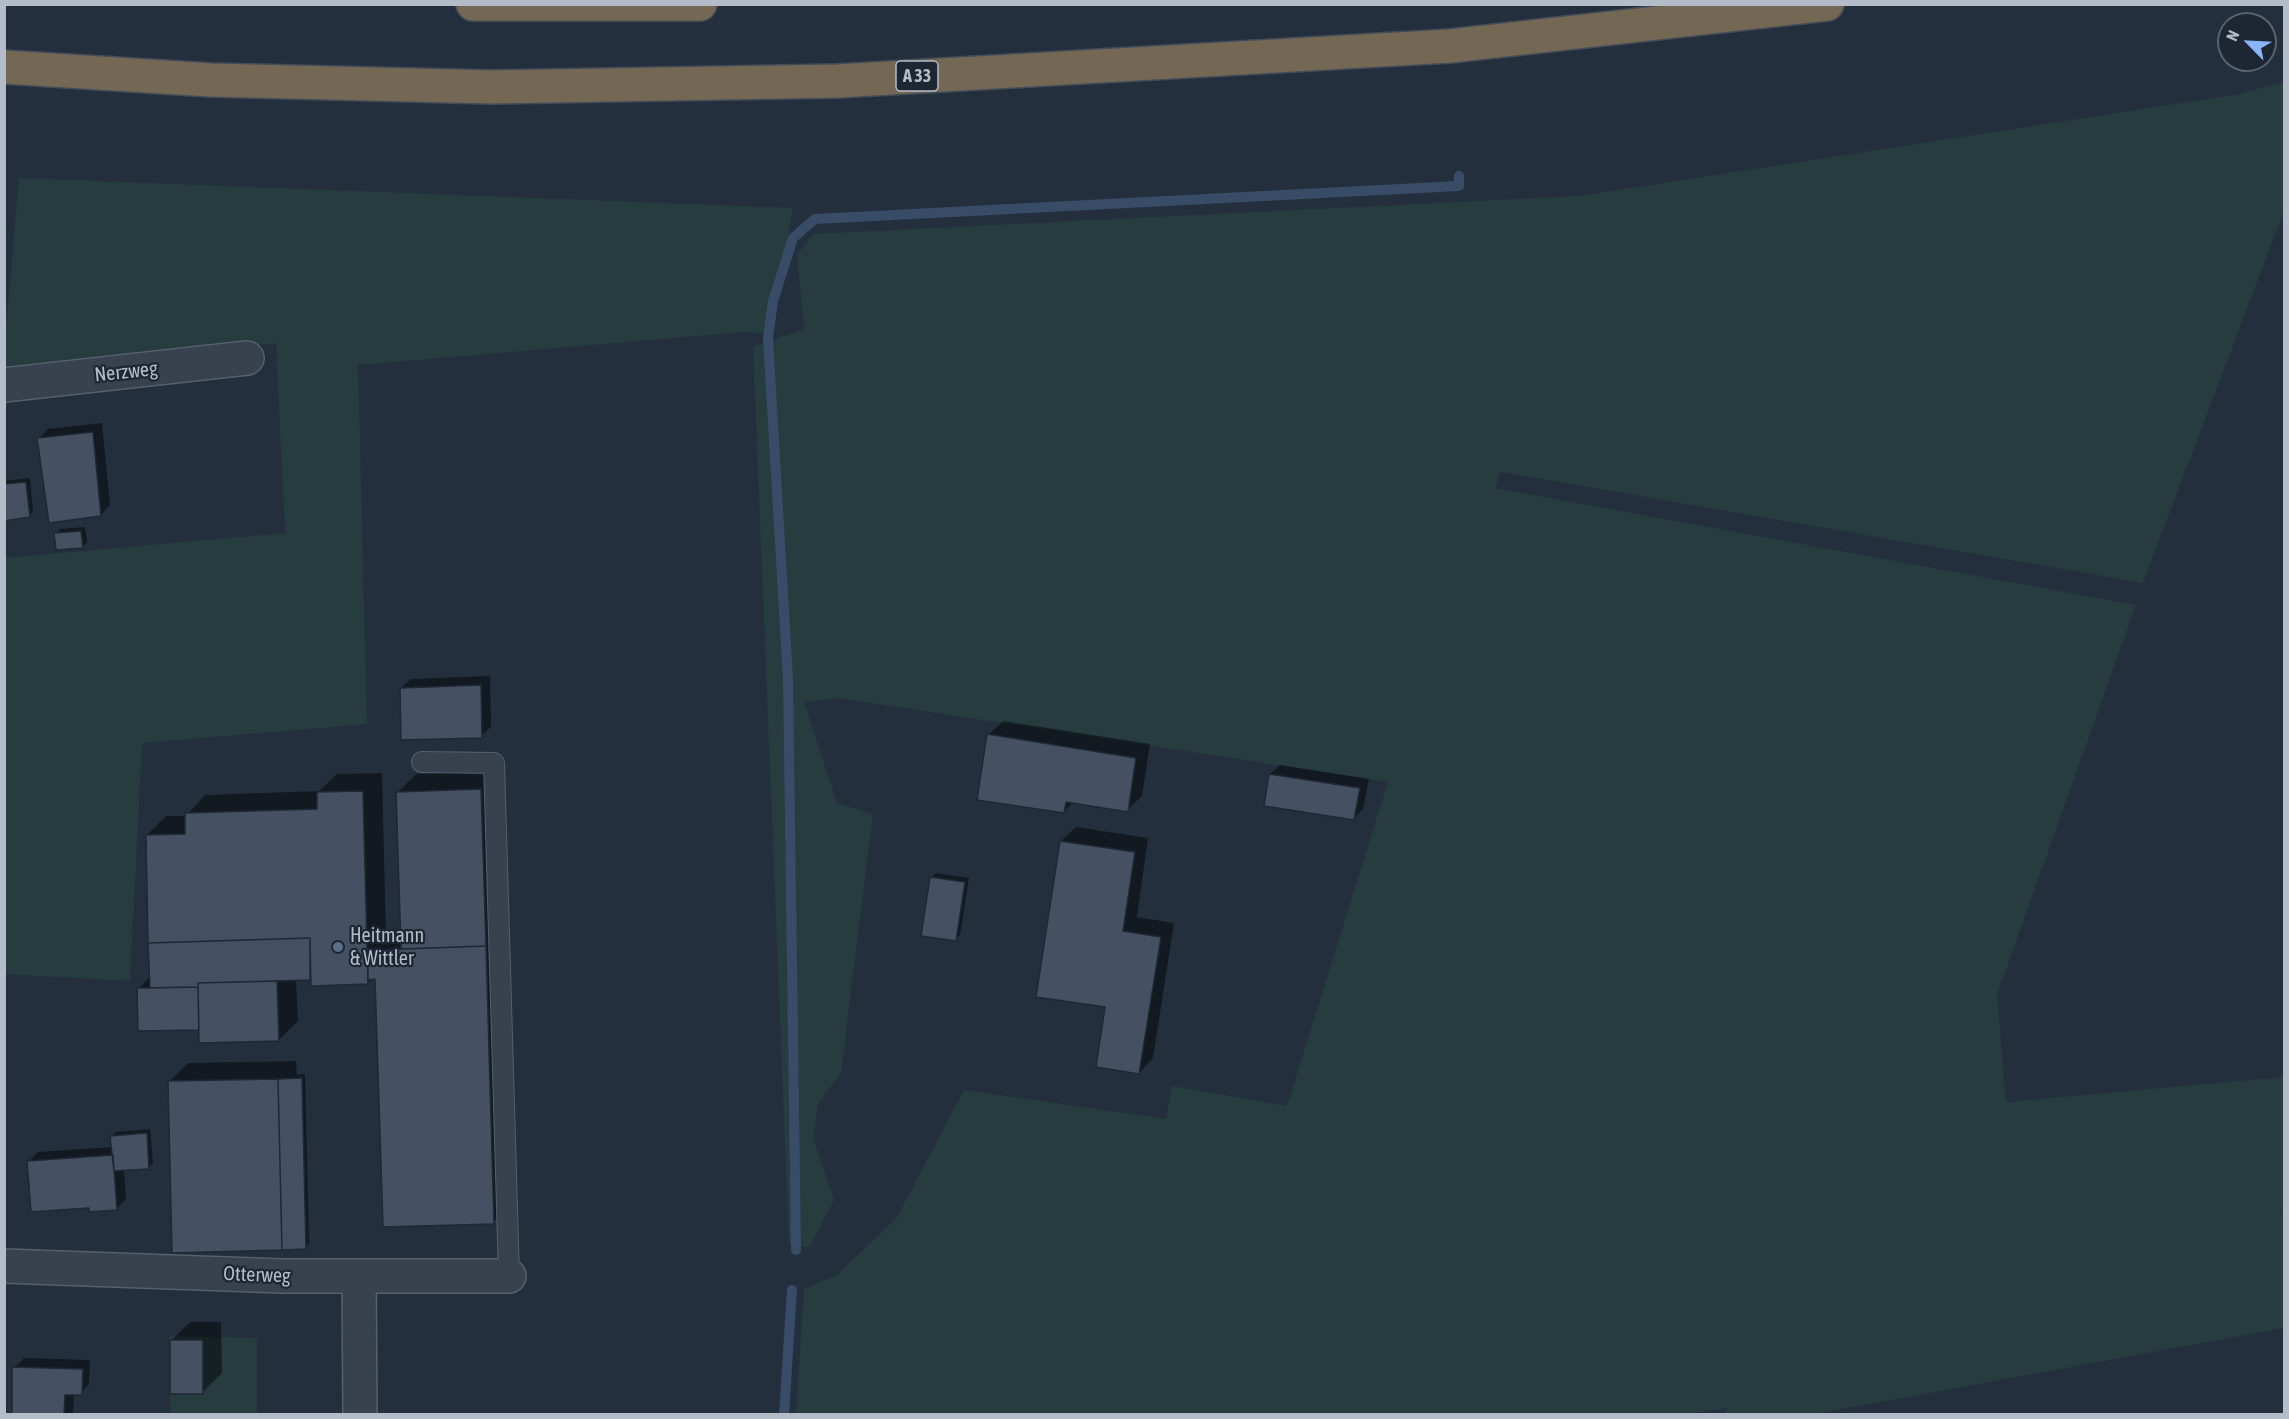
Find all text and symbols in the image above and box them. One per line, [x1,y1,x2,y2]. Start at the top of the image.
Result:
north arrow [2217,12,2277,72]
text: N [2222,28,2243,43]
road number: A 33 [896,61,938,91]
street label: Nerzweg [93,357,159,387]
place label: Heitmann & Wittler [350,924,424,971]
marker: Heitmann & Wittler [331,940,345,954]
street label: Otterweg [223,1262,291,1288]

